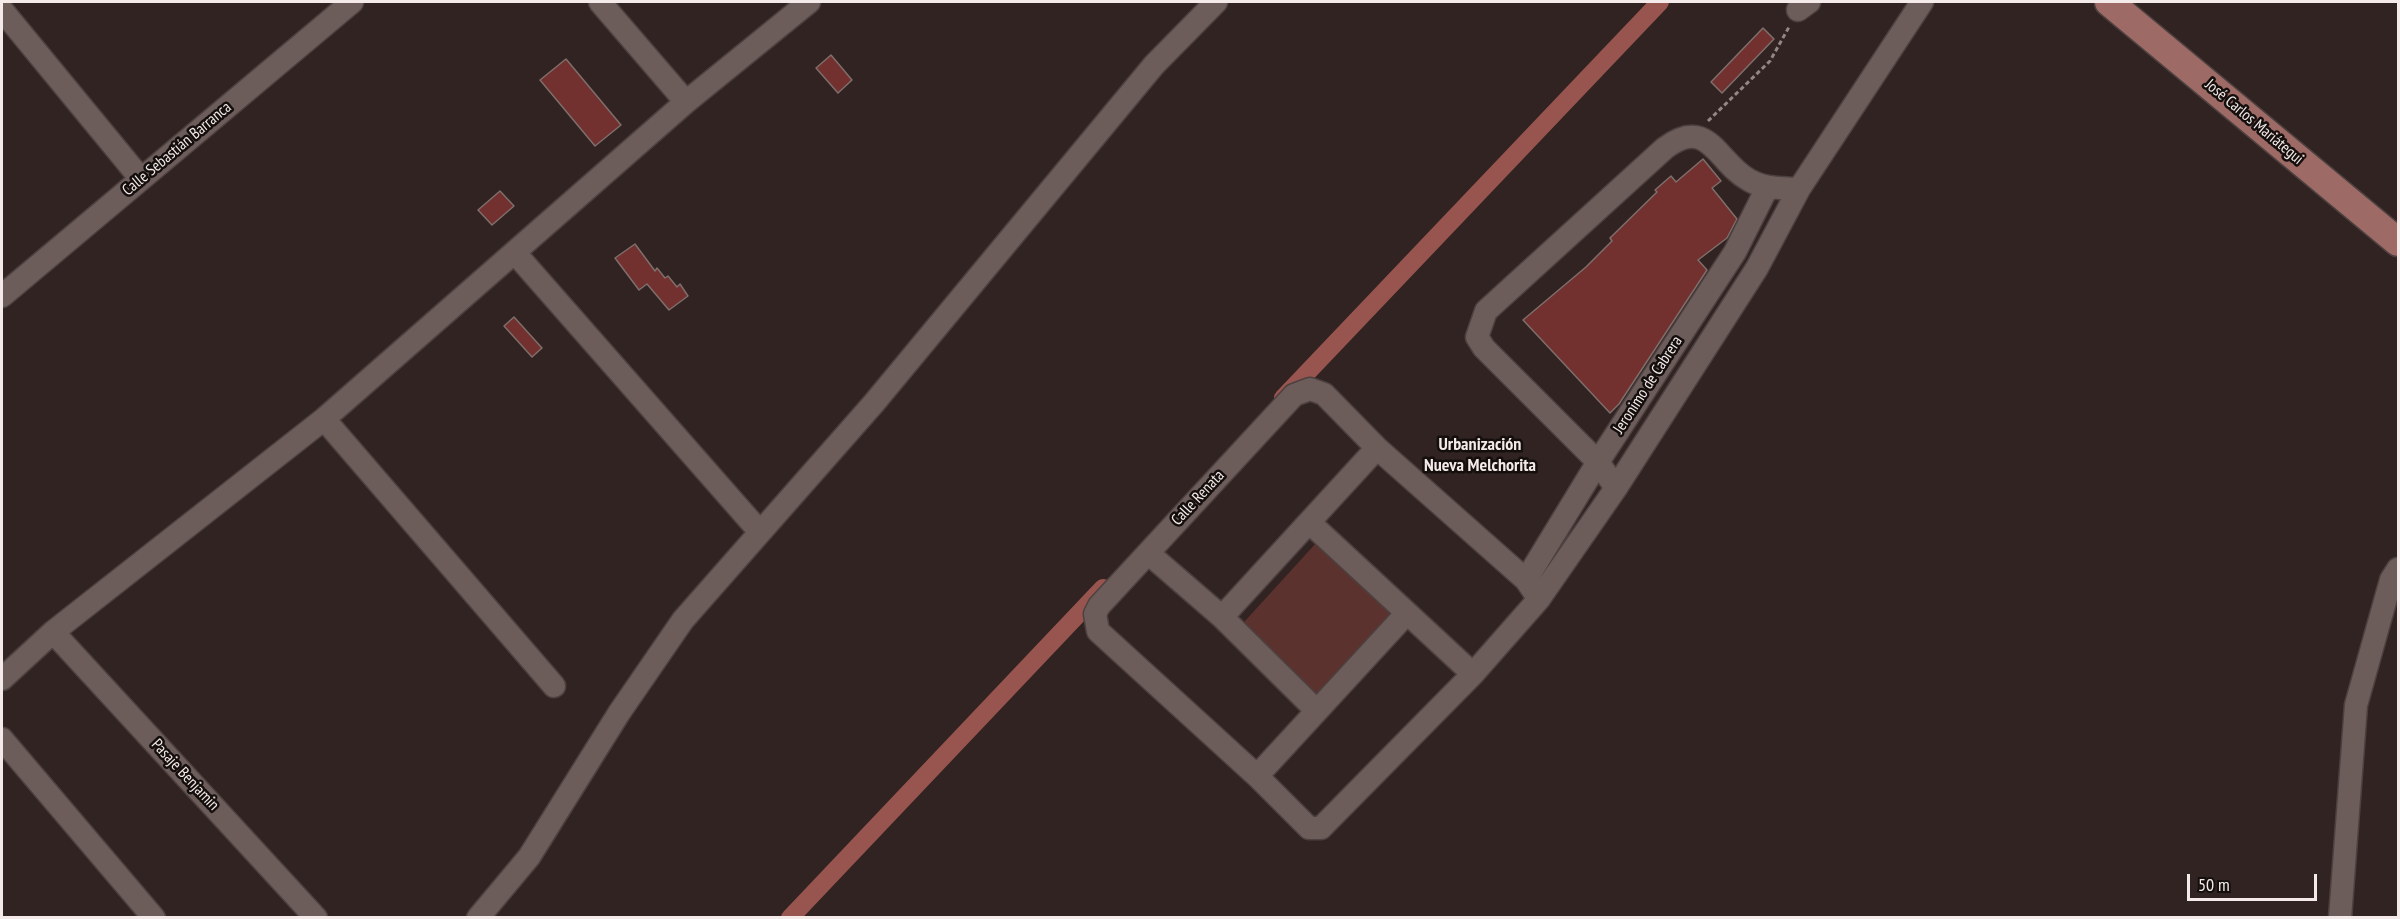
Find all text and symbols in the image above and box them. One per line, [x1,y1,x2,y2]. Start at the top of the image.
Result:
street label: José Carlos Mariátegui [2201,75,2307,169]
street label: Calle Sebastián Barranca [119,98,235,200]
street label: Jeronimo de Cabrera [1609,333,1687,437]
district label: Urbanización Nueva Melchorita [1424,434,1536,476]
street label: Calle Renata [1167,466,1229,530]
street label: Pasaje Benjamin [147,735,223,815]
scale bar [2190,862,2320,900]
text: 50 m [2198,873,2230,896]

